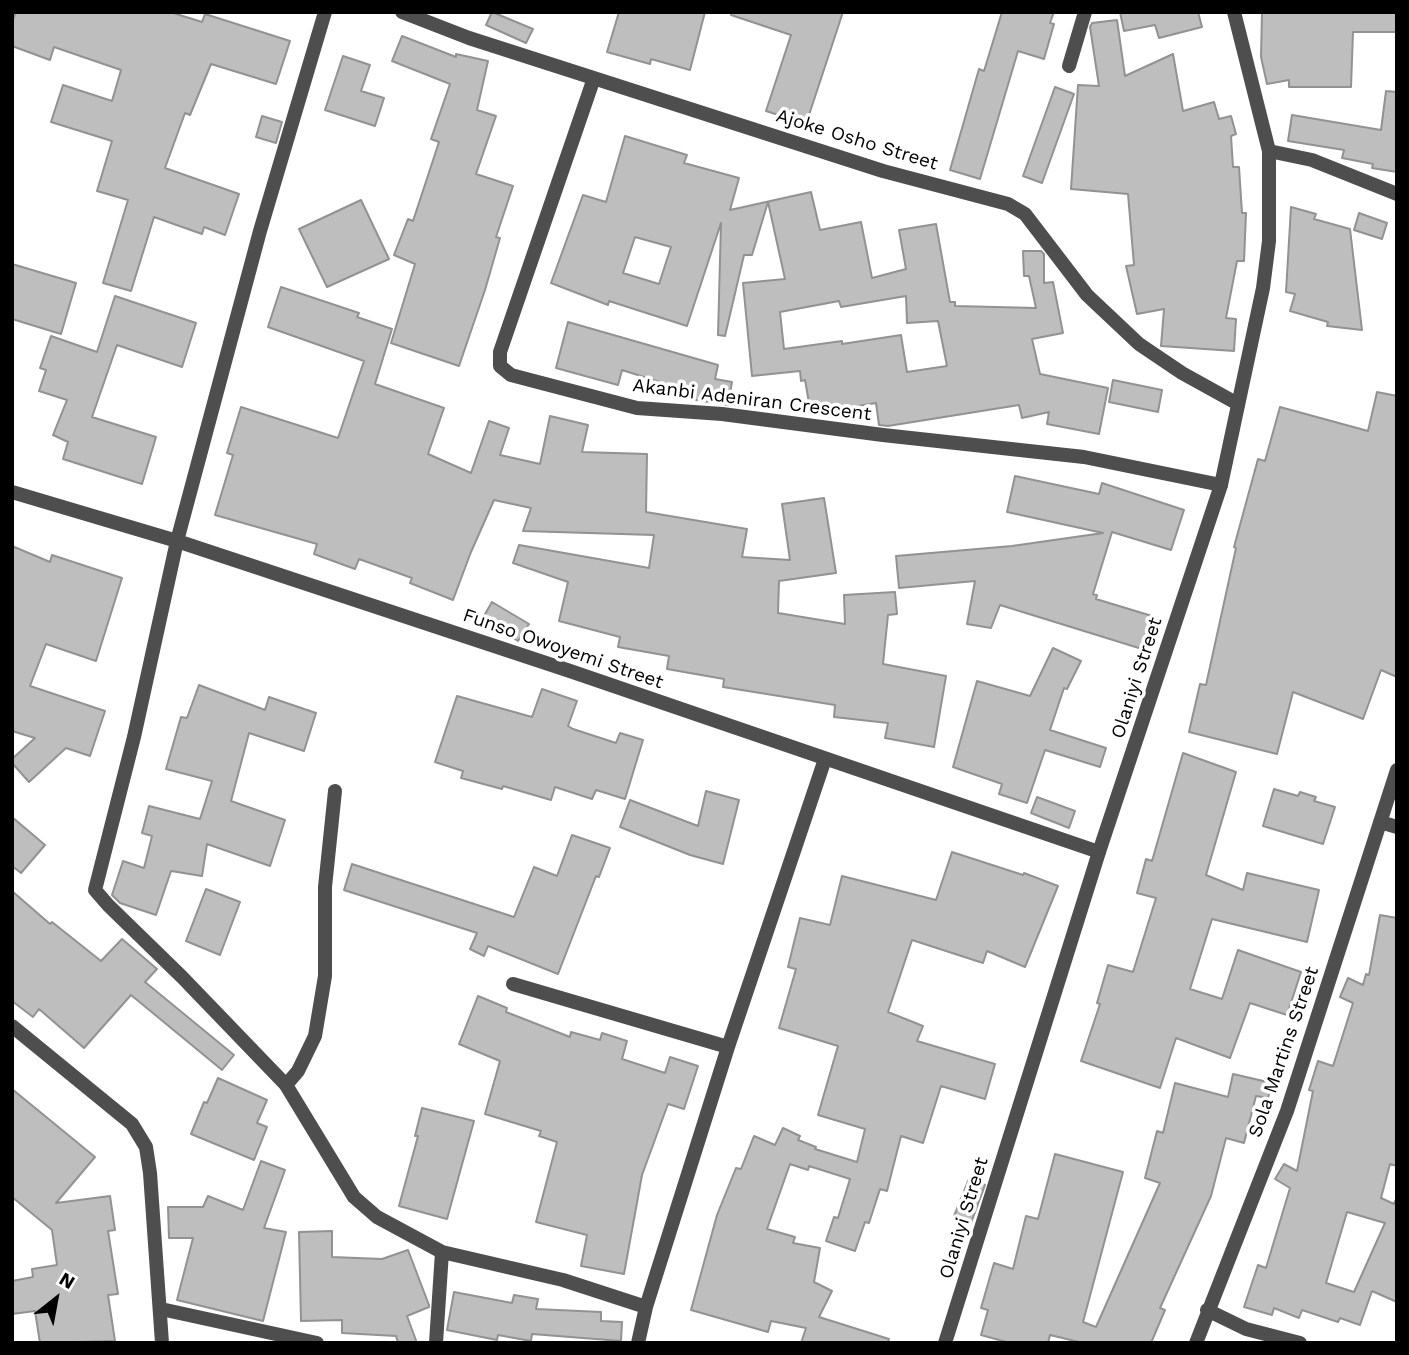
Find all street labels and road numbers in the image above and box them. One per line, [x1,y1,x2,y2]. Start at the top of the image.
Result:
street label: Ajoke Osho Street [773,105,941,175]
street label: Akanbi Adeniran Crescent [631,374,873,426]
street label: Funso Owoyemi Street [460,604,666,694]
street label: Olaniyi Street [1107,615,1167,741]
street label: Sola Martins Street [1244,964,1324,1140]
street label: Olaniyi Street [935,1154,993,1282]

